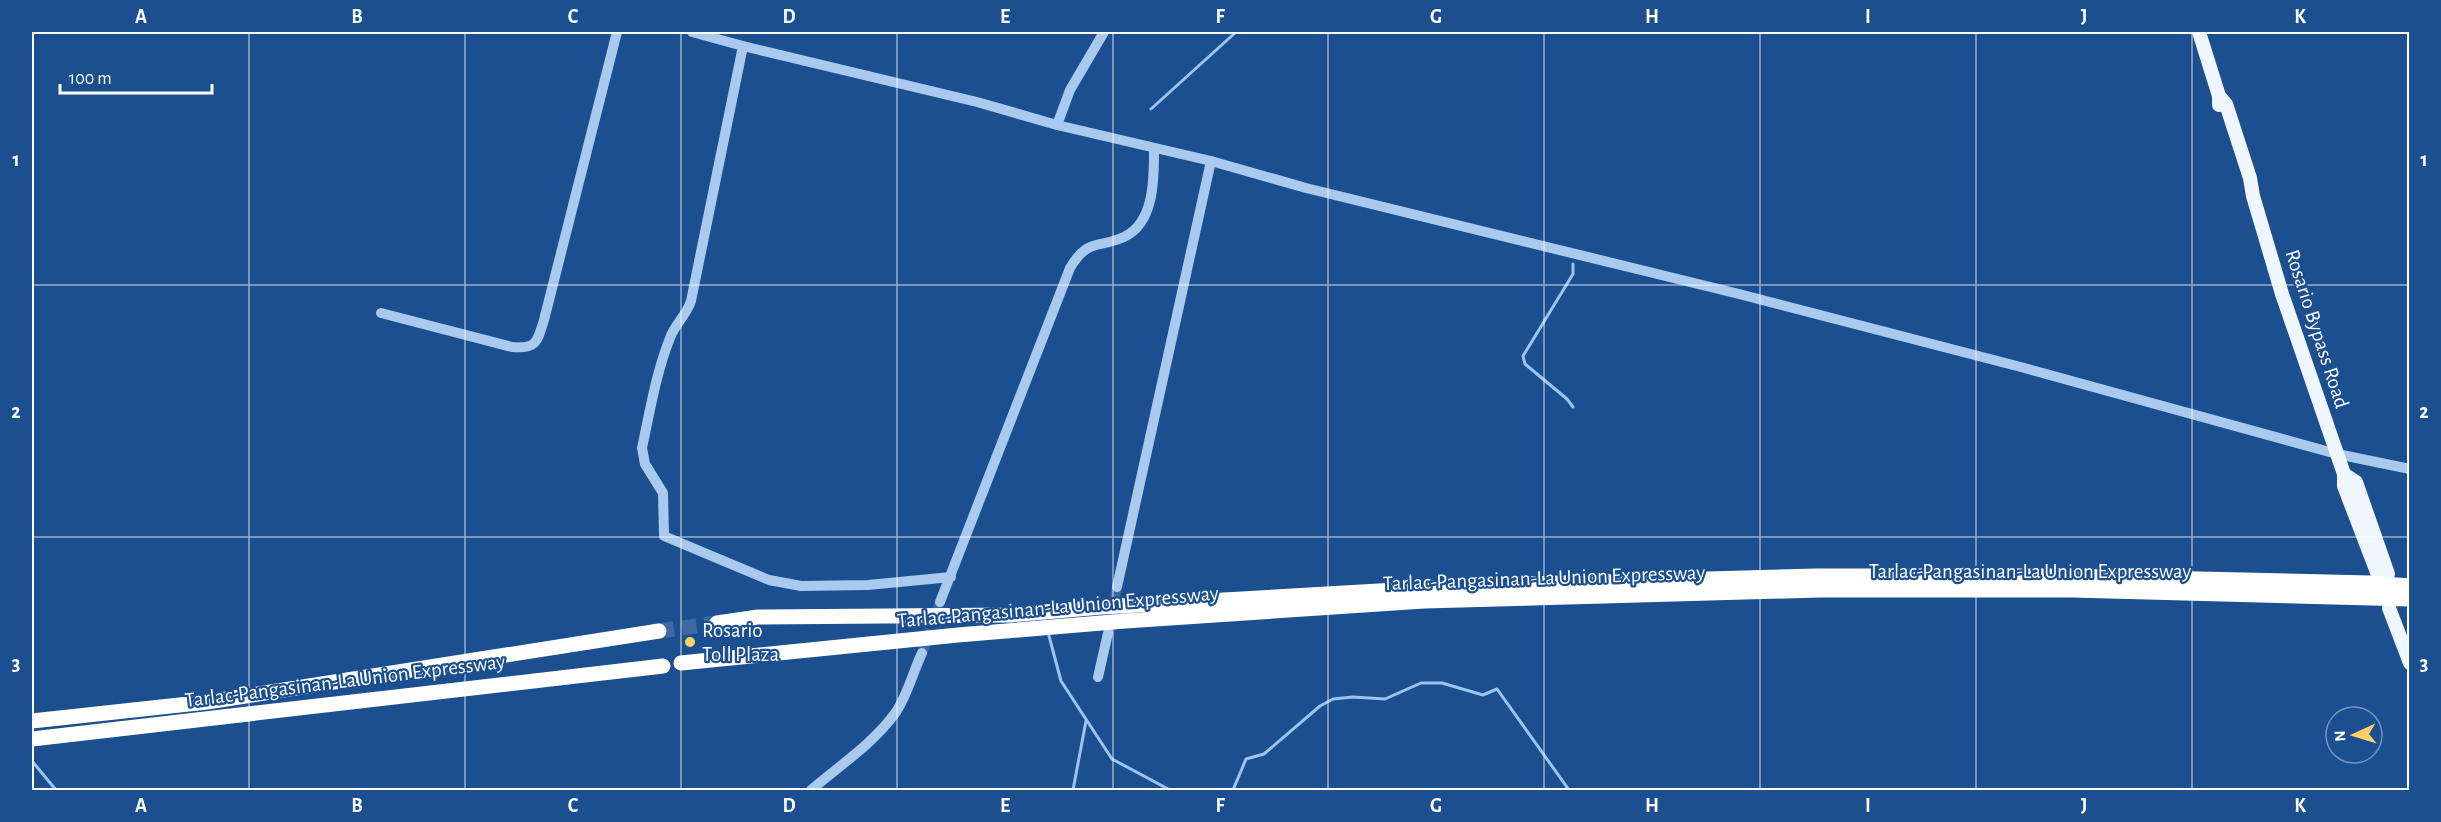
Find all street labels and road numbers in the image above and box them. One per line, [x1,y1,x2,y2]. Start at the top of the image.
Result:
street label: Rosario Bypass Road [2281,247,2353,411]
street label: Tarlac-Pangasinan-La Union Expressway [1869,561,2191,582]
street label: Tarlac-Pangasinan-La Union Expressway [1382,562,1706,594]
street label: Tarlac-Pangasinan-La Union Expressway [896,582,1220,632]
street label: Tarlac-Pangasinan-La Union Expressway [184,651,506,711]

